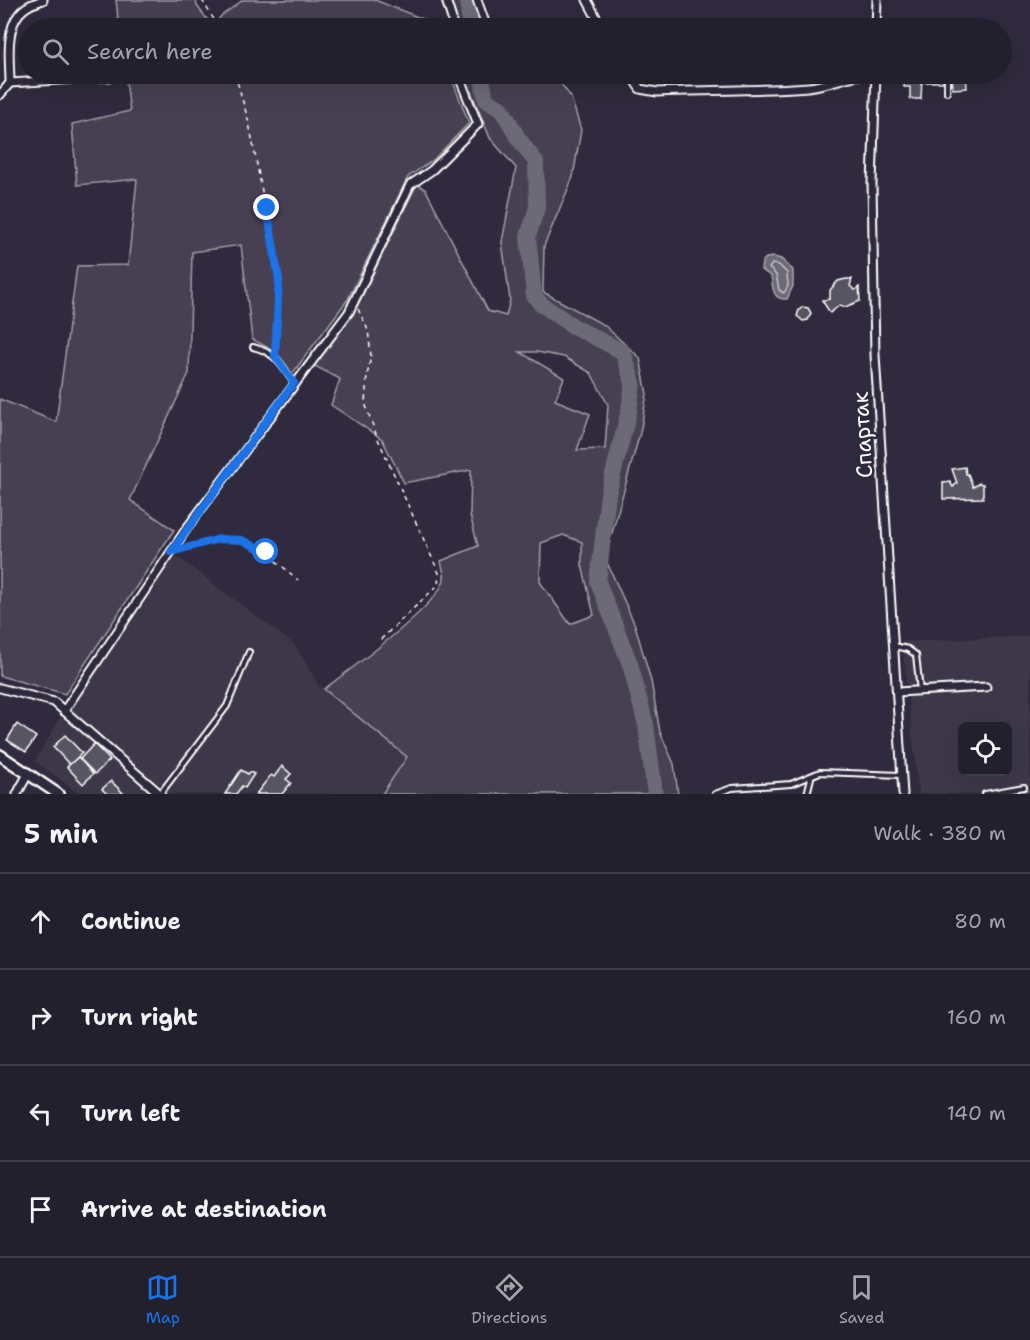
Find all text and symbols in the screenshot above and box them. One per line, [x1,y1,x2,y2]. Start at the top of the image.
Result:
search box [18,18,1012,84]
icon: search [39,35,72,68]
text: Search here [87,37,213,66]
route end [253,194,279,220]
street label: Спартак [846,391,879,479]
route start [252,538,278,564]
map controls [958,722,1012,776]
button: locate [958,722,1012,776]
text: 5 min [24,816,98,851]
text: Walk · 380 m [873,820,1006,846]
icon: ahead [24,905,57,938]
text: Continue [81,907,181,936]
text: 80 m [954,908,1006,934]
icon: right [24,1001,57,1034]
text: Turn right [81,1003,198,1032]
text: 160 m [947,1004,1006,1030]
icon: left [24,1097,57,1130]
text: Turn left [81,1099,180,1128]
text: 140 m [947,1100,1006,1126]
icon: arrive [24,1193,57,1226]
text: Arrive at destination [81,1195,327,1224]
tab: Map [146,1271,180,1328]
tab: Directions [471,1271,548,1328]
tab: Saved [839,1271,884,1328]

